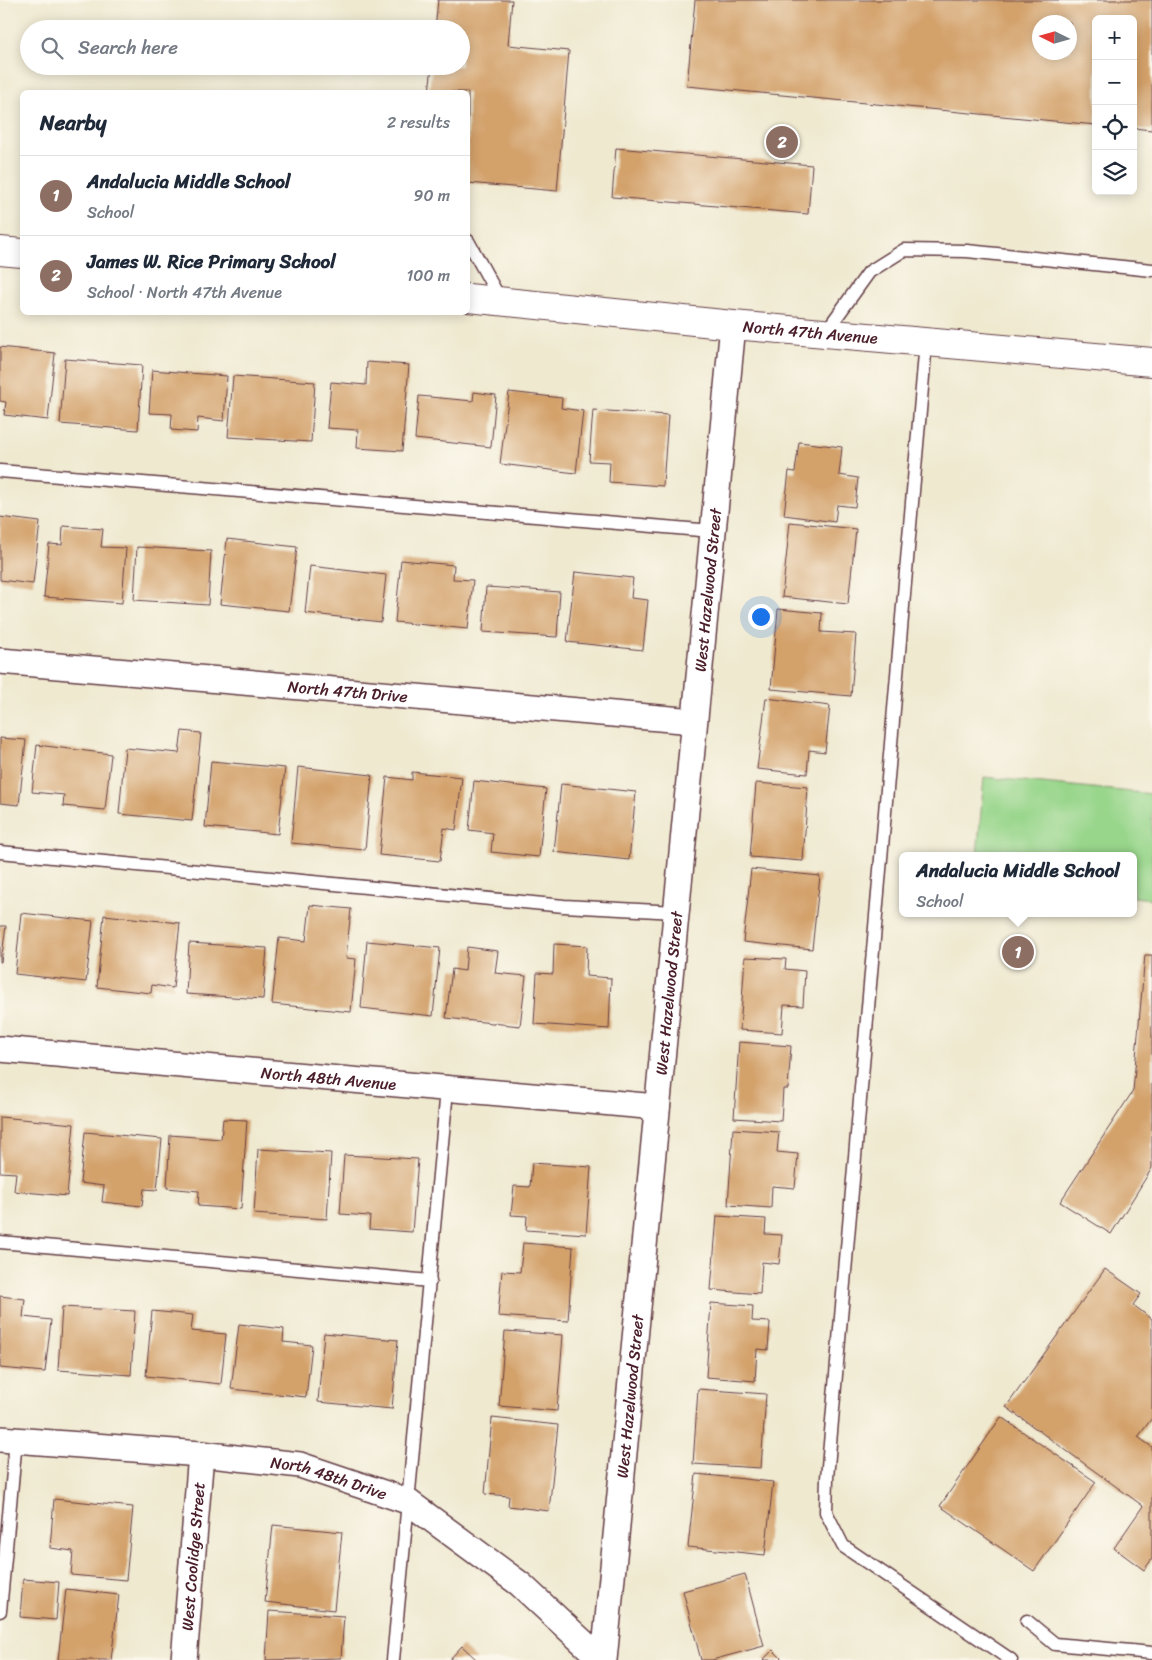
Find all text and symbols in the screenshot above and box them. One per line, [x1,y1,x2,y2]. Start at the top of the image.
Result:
north arrow [1032,15,1077,60]
map controls [1092,15,1137,195]
button: + [1092,15,1137,60]
search box [20,20,470,75]
text: Search here [78,31,178,64]
icon: search [38,34,66,62]
button: − [1092,60,1137,105]
text: Nearby [40,104,106,142]
button: locate [1092,105,1137,150]
text: 2 results [387,108,450,137]
pin: 2 [766,123,798,161]
button: layers [1092,150,1137,195]
text: Andalucia Middle School [87,165,290,198]
text: 1 [53,181,59,210]
text: 90 m [414,181,450,210]
text: School [87,198,134,227]
text: James W. Rice Primary School [87,245,336,278]
text: 2 [51,261,61,290]
text: 100 m [406,261,450,290]
text: School · North 47th Avenue [87,278,282,307]
street label: North 47th Avenue [742,311,879,352]
street label: West Hazelwood Street [685,506,730,673]
your location [748,604,774,630]
street label: North 47th Drive [287,671,409,711]
popup [899,852,1137,917]
text: Andalucia Middle School [916,854,1120,887]
text: School [916,887,964,916]
street label: West Hazelwood Street [646,909,691,1076]
pin: 1 [1002,933,1034,971]
street label: North 48th Avenue [260,1058,398,1098]
street label: West Hazelwood Street [607,1312,652,1479]
street label: North 48th Drive [269,1447,391,1508]
street label: West Coolidge Street [172,1481,213,1632]

